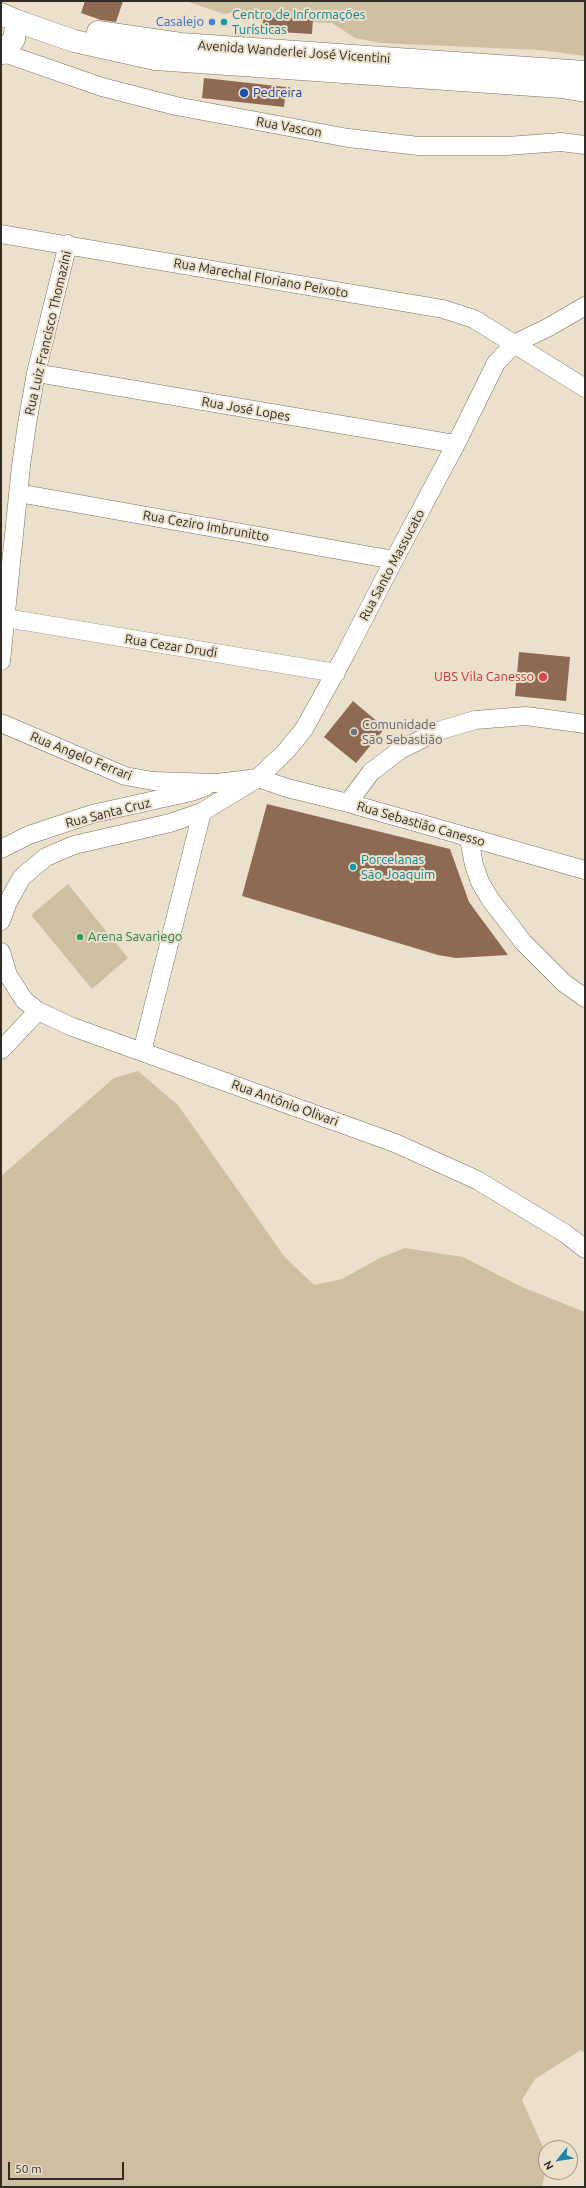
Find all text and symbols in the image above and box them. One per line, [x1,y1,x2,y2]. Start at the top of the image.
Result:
place label: Centro de Informações Turísticas [232,7,365,38]
place label: Casalejo [156,14,204,30]
marker: Casalejo [207,17,217,27]
marker: Centro de Informações Turísticas [219,17,229,27]
street label: Avenida Wanderlei José Vicentini [197,37,391,67]
place label: Pedreira [253,85,302,101]
marker: Pedreira [238,87,250,99]
street label: Rua Vascon [255,114,323,140]
street label: Rua Luiz Francisco Thomazini [21,249,75,417]
street label: Rua Marechal Floriano Peixoto [173,255,349,301]
street label: Rua José Lopes [201,394,291,424]
street label: Rua Ceziro Imbrunitto [142,507,270,545]
street label: Rua Santo Massucato [356,507,428,623]
street label: Rua Cezar Drudi [124,631,218,661]
place label: UBS Vila Canesso [434,669,534,685]
marker: UBS Vila Canesso [537,671,549,683]
place label: Comunidade São Sebastião [362,717,443,748]
marker: Comunidade São Sebastião [349,727,359,737]
street label: Rua Angelo Ferrari [28,728,134,784]
street label: Rua Santa Cruz [64,795,152,831]
street label: Rua Sebastião Canesso [355,798,487,850]
place label: Porcelanas São Joaquim [361,852,435,883]
marker: Porcelanas São Joaquim [348,862,358,872]
place label: Arena Savariego [88,929,182,945]
marker: Arena Savariego [75,932,85,942]
street label: Rua Antônio Olivari [229,1076,341,1130]
north arrow [538,2140,578,2180]
scale bar [10,2154,126,2180]
text: N [541,2159,556,2172]
text: 50 m [15,2162,42,2175]

